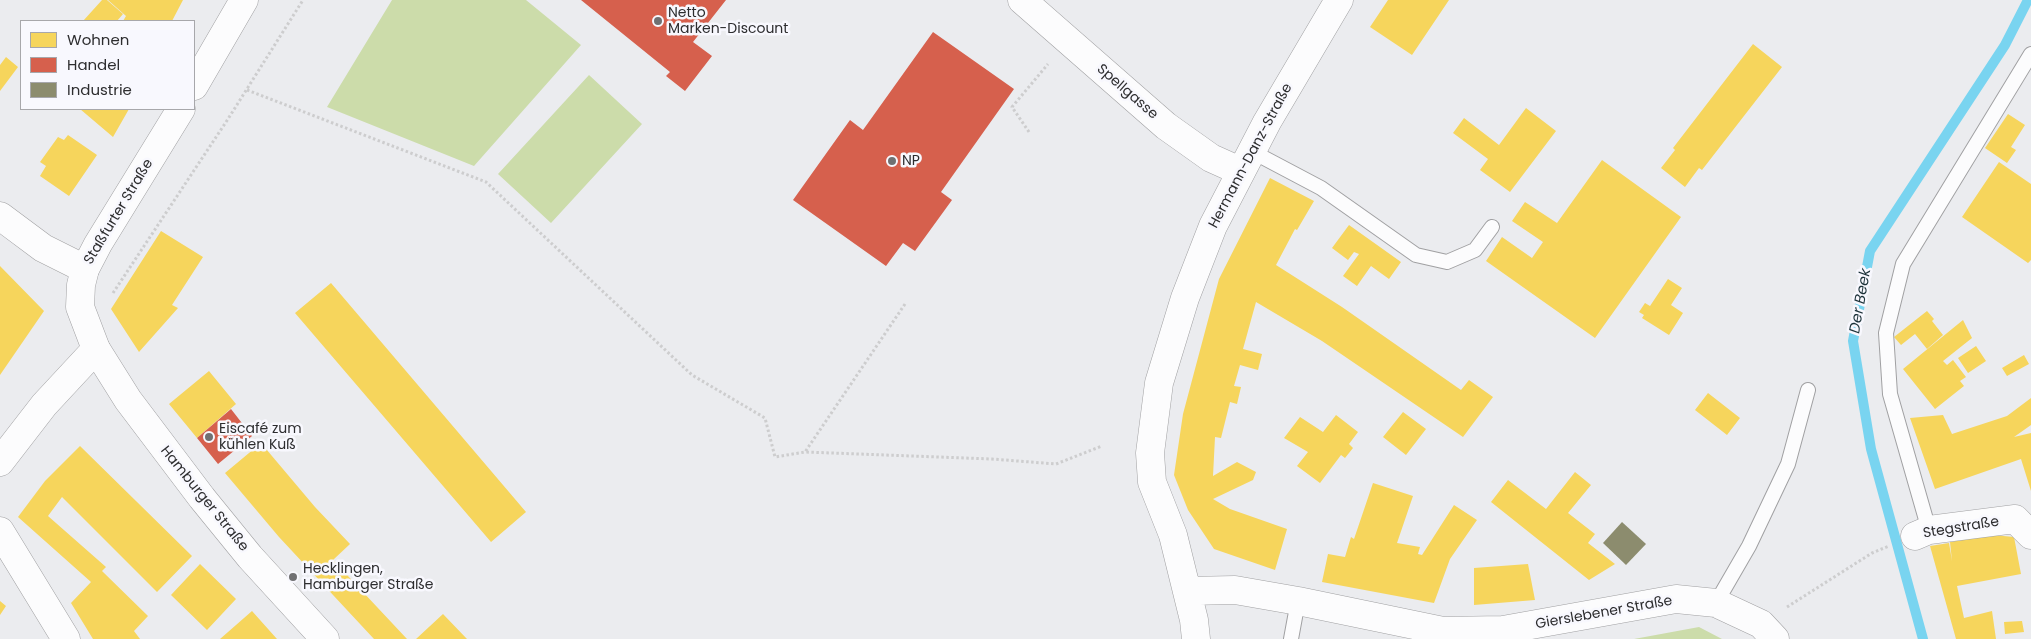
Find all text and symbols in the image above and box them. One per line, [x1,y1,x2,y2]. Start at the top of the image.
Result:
place label: Netto Marken-Discount [668,5,788,38]
marker: Netto Marken-Discount [652,15,664,27]
legend [20,20,195,110]
text: Wohnen [67,29,129,50]
text: Handel [67,54,120,75]
street label: Spellgasse [1093,61,1161,123]
text: Industrie [67,79,132,100]
street label: Hermann-Danz-Straße [1206,81,1296,231]
place label: NP [902,153,920,169]
marker: NP [886,155,898,167]
street label: Staßfurter Straße [81,156,157,268]
water label: Der Beek [1846,267,1876,335]
place label: Eiscafé zum kühlen Kuß [219,421,302,454]
marker: Eiscafé zum kühlen Kuß [203,431,215,443]
street label: Hamburger Straße [156,443,252,555]
street label: Stegstraße [1922,514,2000,542]
place label: Hecklingen, Hamburger Straße [303,561,434,594]
marker: Hecklingen, Hamburger Straße [287,571,299,583]
street label: Gierslebener Straße [1534,593,1674,633]

